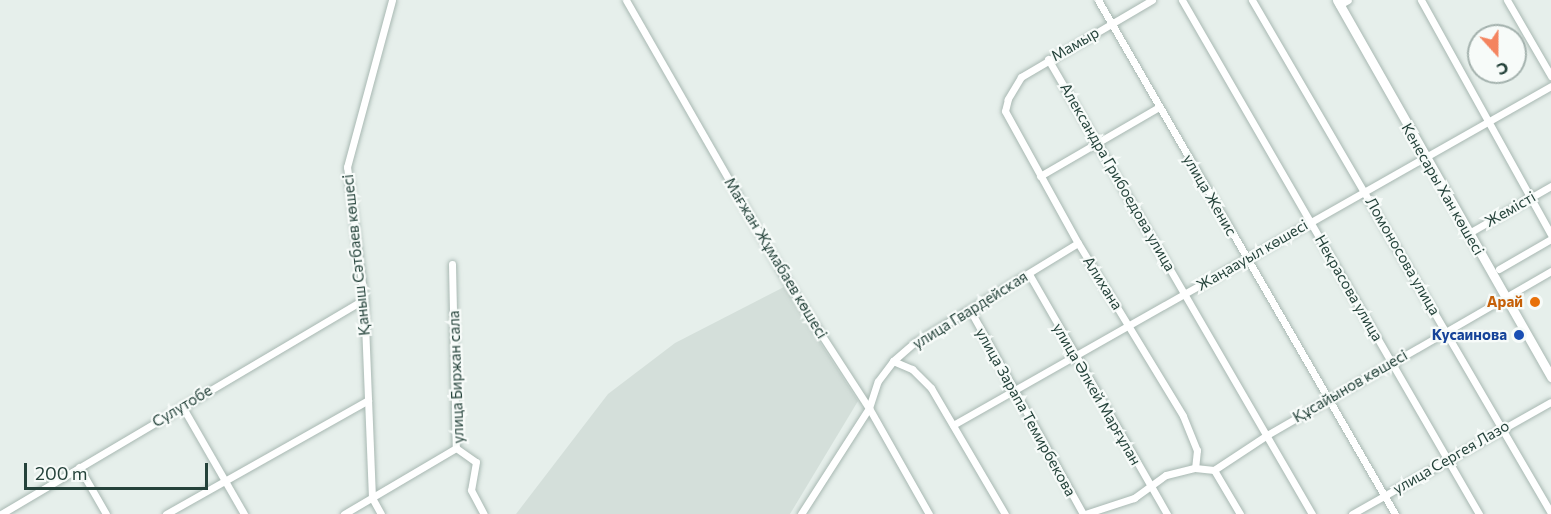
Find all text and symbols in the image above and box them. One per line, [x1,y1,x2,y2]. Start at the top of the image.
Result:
street label: Мамыр [1048,23,1102,65]
north arrow [1467,24,1527,84]
text: С [1494,59,1511,80]
street label: Александра Грибоедова улица [1057,80,1179,274]
street label: Кенесары Хан көшесі [1398,120,1488,258]
street label: улица Женис [1179,151,1241,239]
street label: Қаныш Сәтбаев көшесі [339,173,373,337]
street label: Мағжан Жұмабаев көшесі [721,174,831,342]
street label: Жемісті [1481,187,1539,231]
street label: Ломоносова улица [1362,194,1444,318]
street label: Жаңаауыл көшесі [1193,216,1311,294]
street label: Некрасова улица [1311,232,1387,344]
street label: Алихана [1080,253,1126,313]
street label: улица Гвардейская [909,267,1031,353]
place label: Арай [1487,293,1523,311]
marker: Арай [1528,295,1542,309]
street label: улица Биржан сала [445,310,467,444]
street label: улица Әлкей Марғұлан [1049,320,1145,468]
street label: улица Зарапа Темирбекова [972,325,1080,499]
place label: Кусаинова [1432,326,1507,344]
marker: Кусаинова [1512,328,1526,342]
street label: Құсайынов көшесі [1290,346,1410,426]
street label: Сулутобе [149,381,215,431]
street label: улица Сергея Лазо [1390,416,1512,498]
scale bar [27,451,212,489]
text: 200 m [35,462,88,484]

